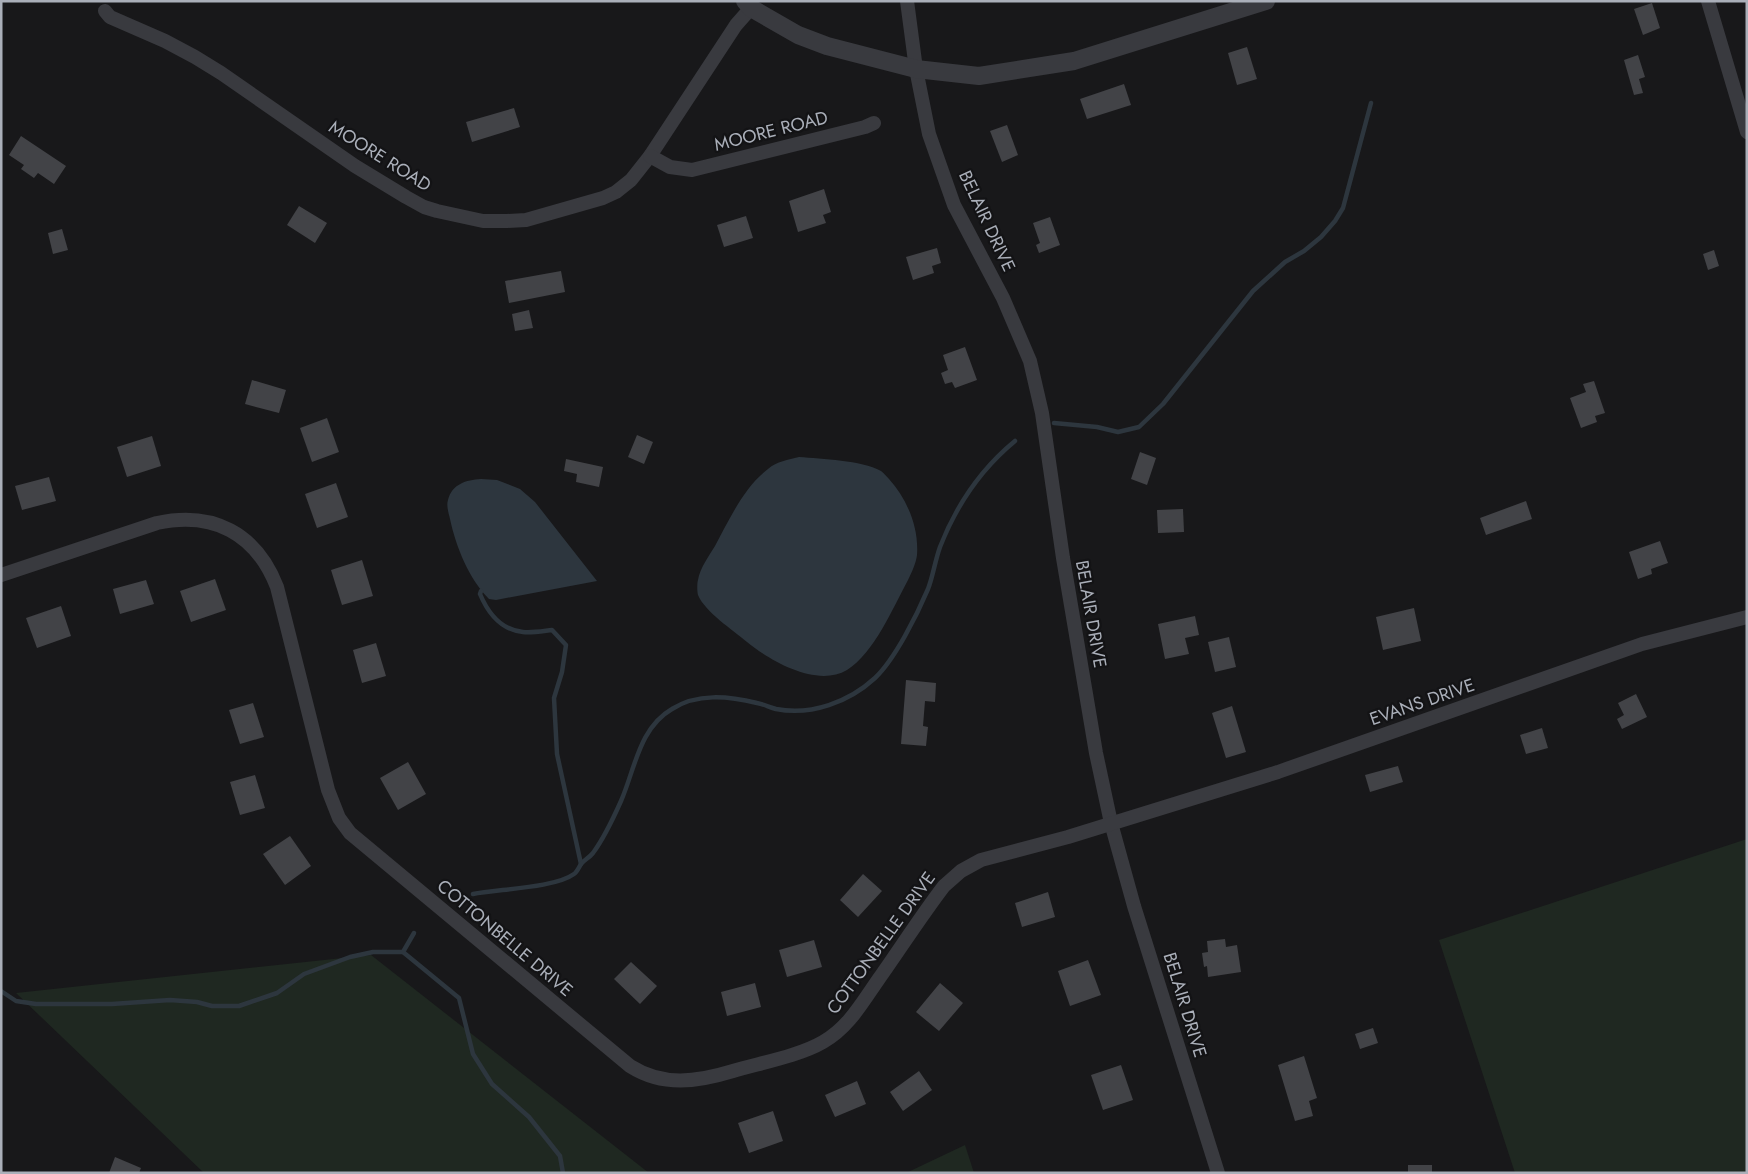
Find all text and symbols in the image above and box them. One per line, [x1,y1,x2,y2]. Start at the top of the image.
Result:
street label: MOORE ROAD [711,104,831,158]
street label: MOORE ROAD [324,114,436,198]
street label: BELAIR DRIVE [952,166,1022,276]
street label: BELAIR DRIVE [1069,558,1113,670]
street label: EVANS DRIVE [1366,672,1478,732]
street label: COTTONBELLE DRIVE [820,866,942,1020]
street label: COTTONBELLE DRIVE [431,873,579,1003]
street label: BELAIR DRIVE [1157,949,1213,1061]

